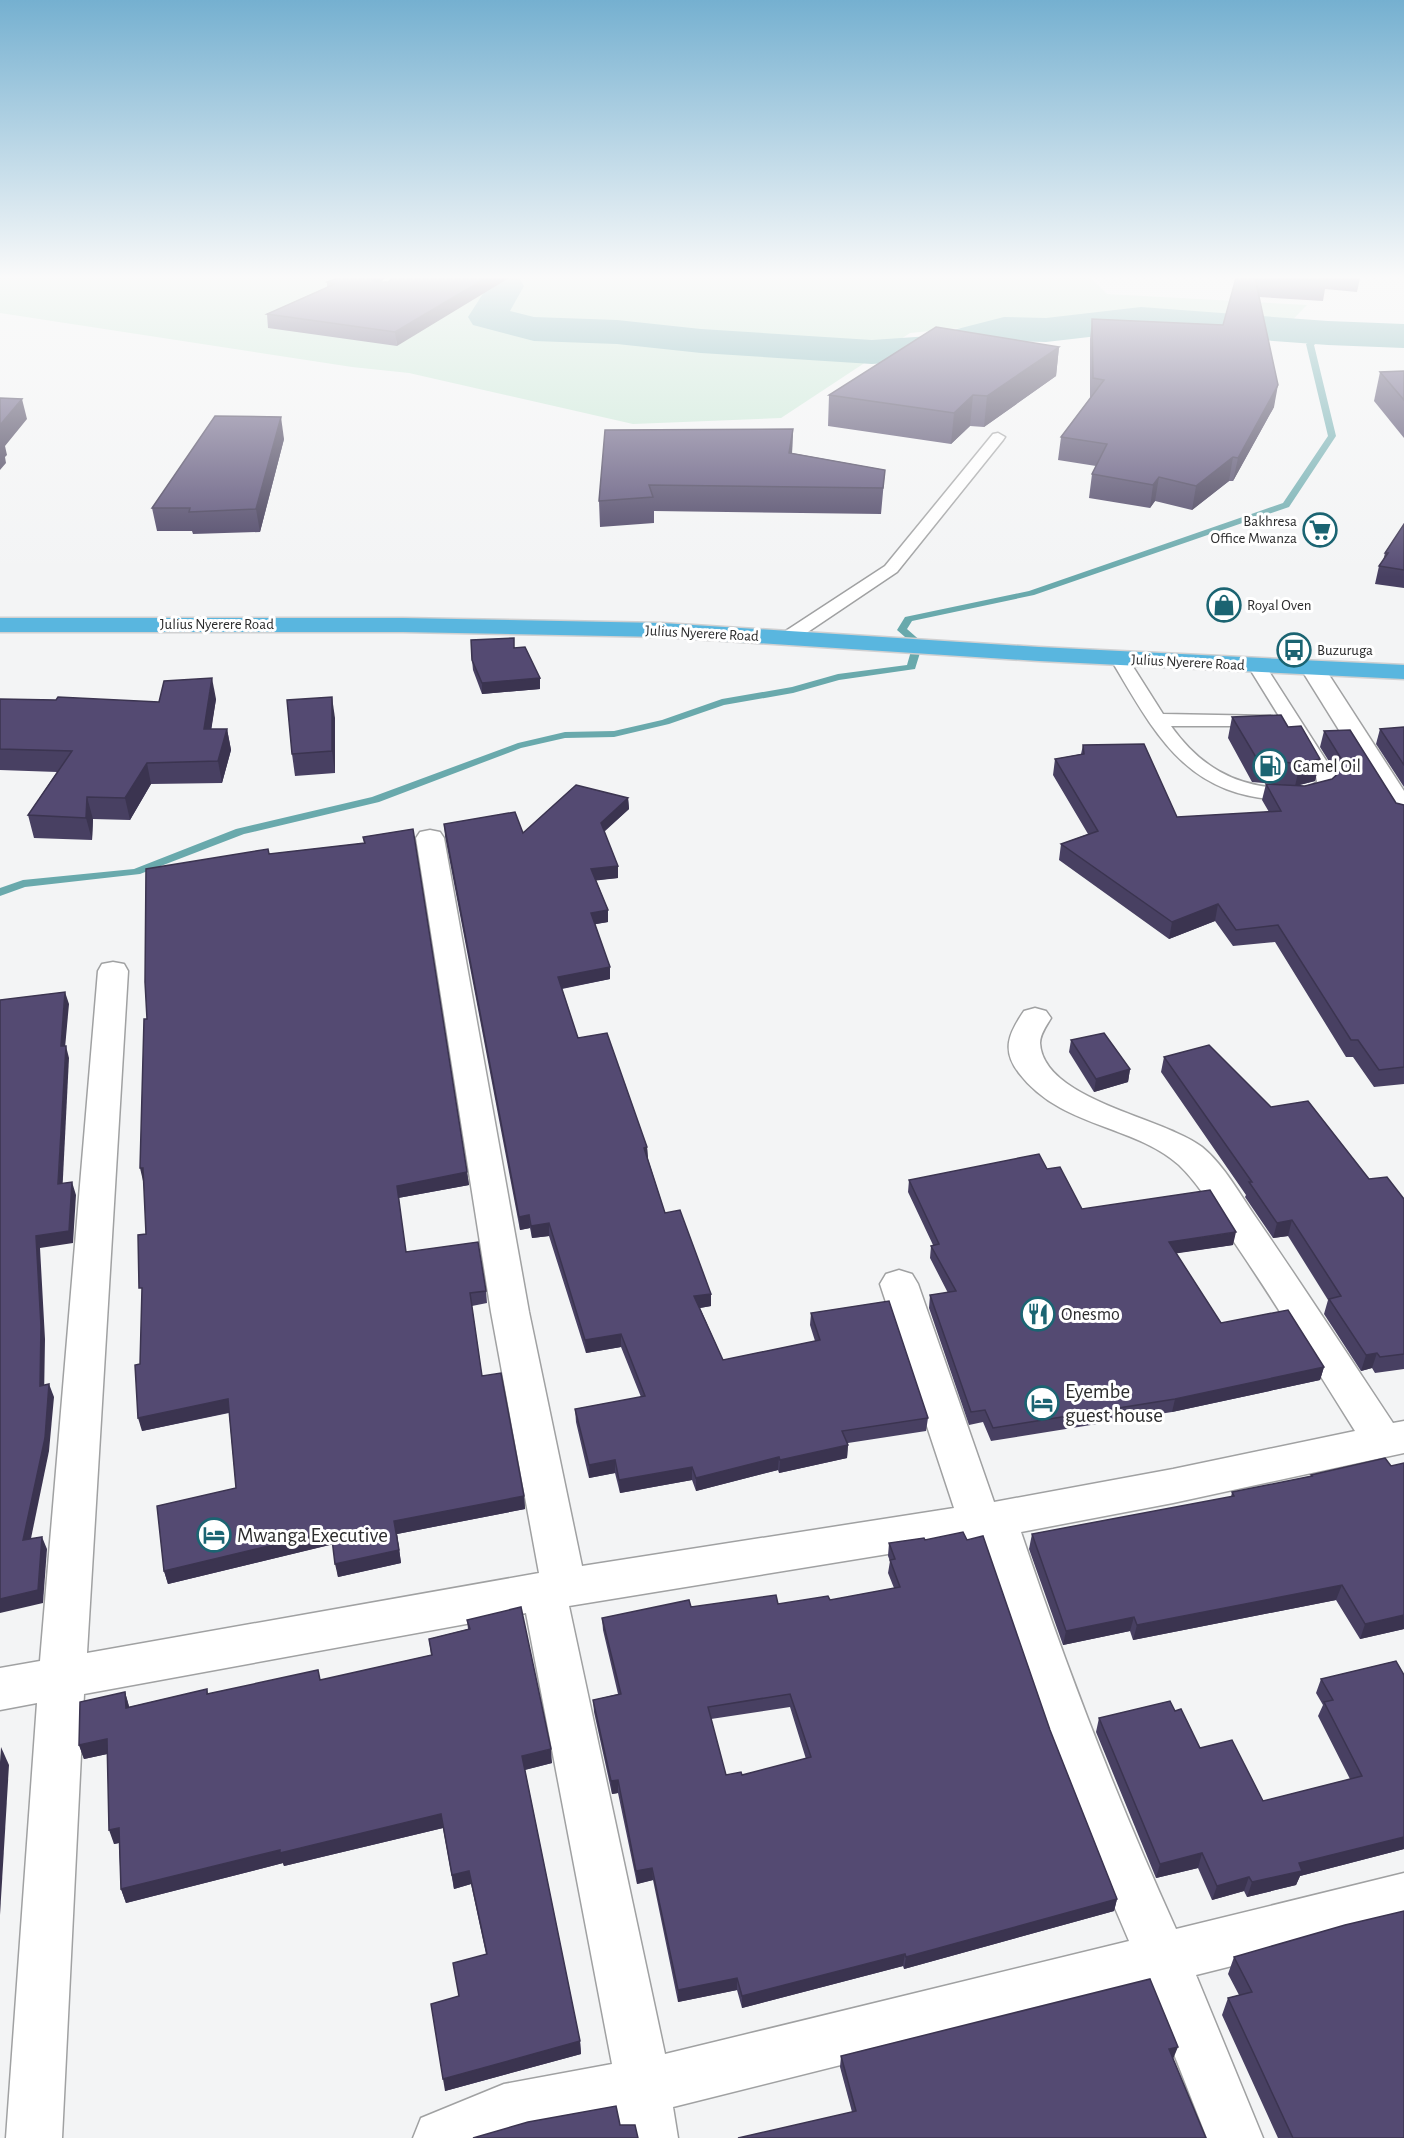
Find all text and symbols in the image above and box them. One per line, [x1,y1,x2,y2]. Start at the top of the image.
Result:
supermarket icon: Bakhresa Office Mwanza [1302,512,1338,548]
place label: Bakhresa Office Mwanza [1210,514,1297,546]
shop icon: Royal Oven [1206,587,1242,623]
place label: Royal Oven [1247,598,1312,613]
street label: Julius Nyerere Road [160,617,274,632]
street label: Julius Nyerere Road [645,623,759,644]
bus stop icon: Buzuruga [1276,632,1312,668]
place label: Buzuruga [1317,643,1373,658]
street label: Julius Nyerere Road [1131,652,1245,673]
fuel station icon: Camel Oil [1252,748,1288,784]
place label: Camel Oil [1293,758,1361,776]
restaurant icon: Onesmo [1020,1296,1056,1332]
place label: Onesmo [1061,1306,1120,1324]
place label: Eyembe guest house [1065,1381,1163,1426]
hotel icon: Eyembe guest house [1024,1385,1060,1421]
hotel icon: Mwanga Executive [196,1517,232,1553]
place label: Mwanga Executive [237,1525,388,1546]

